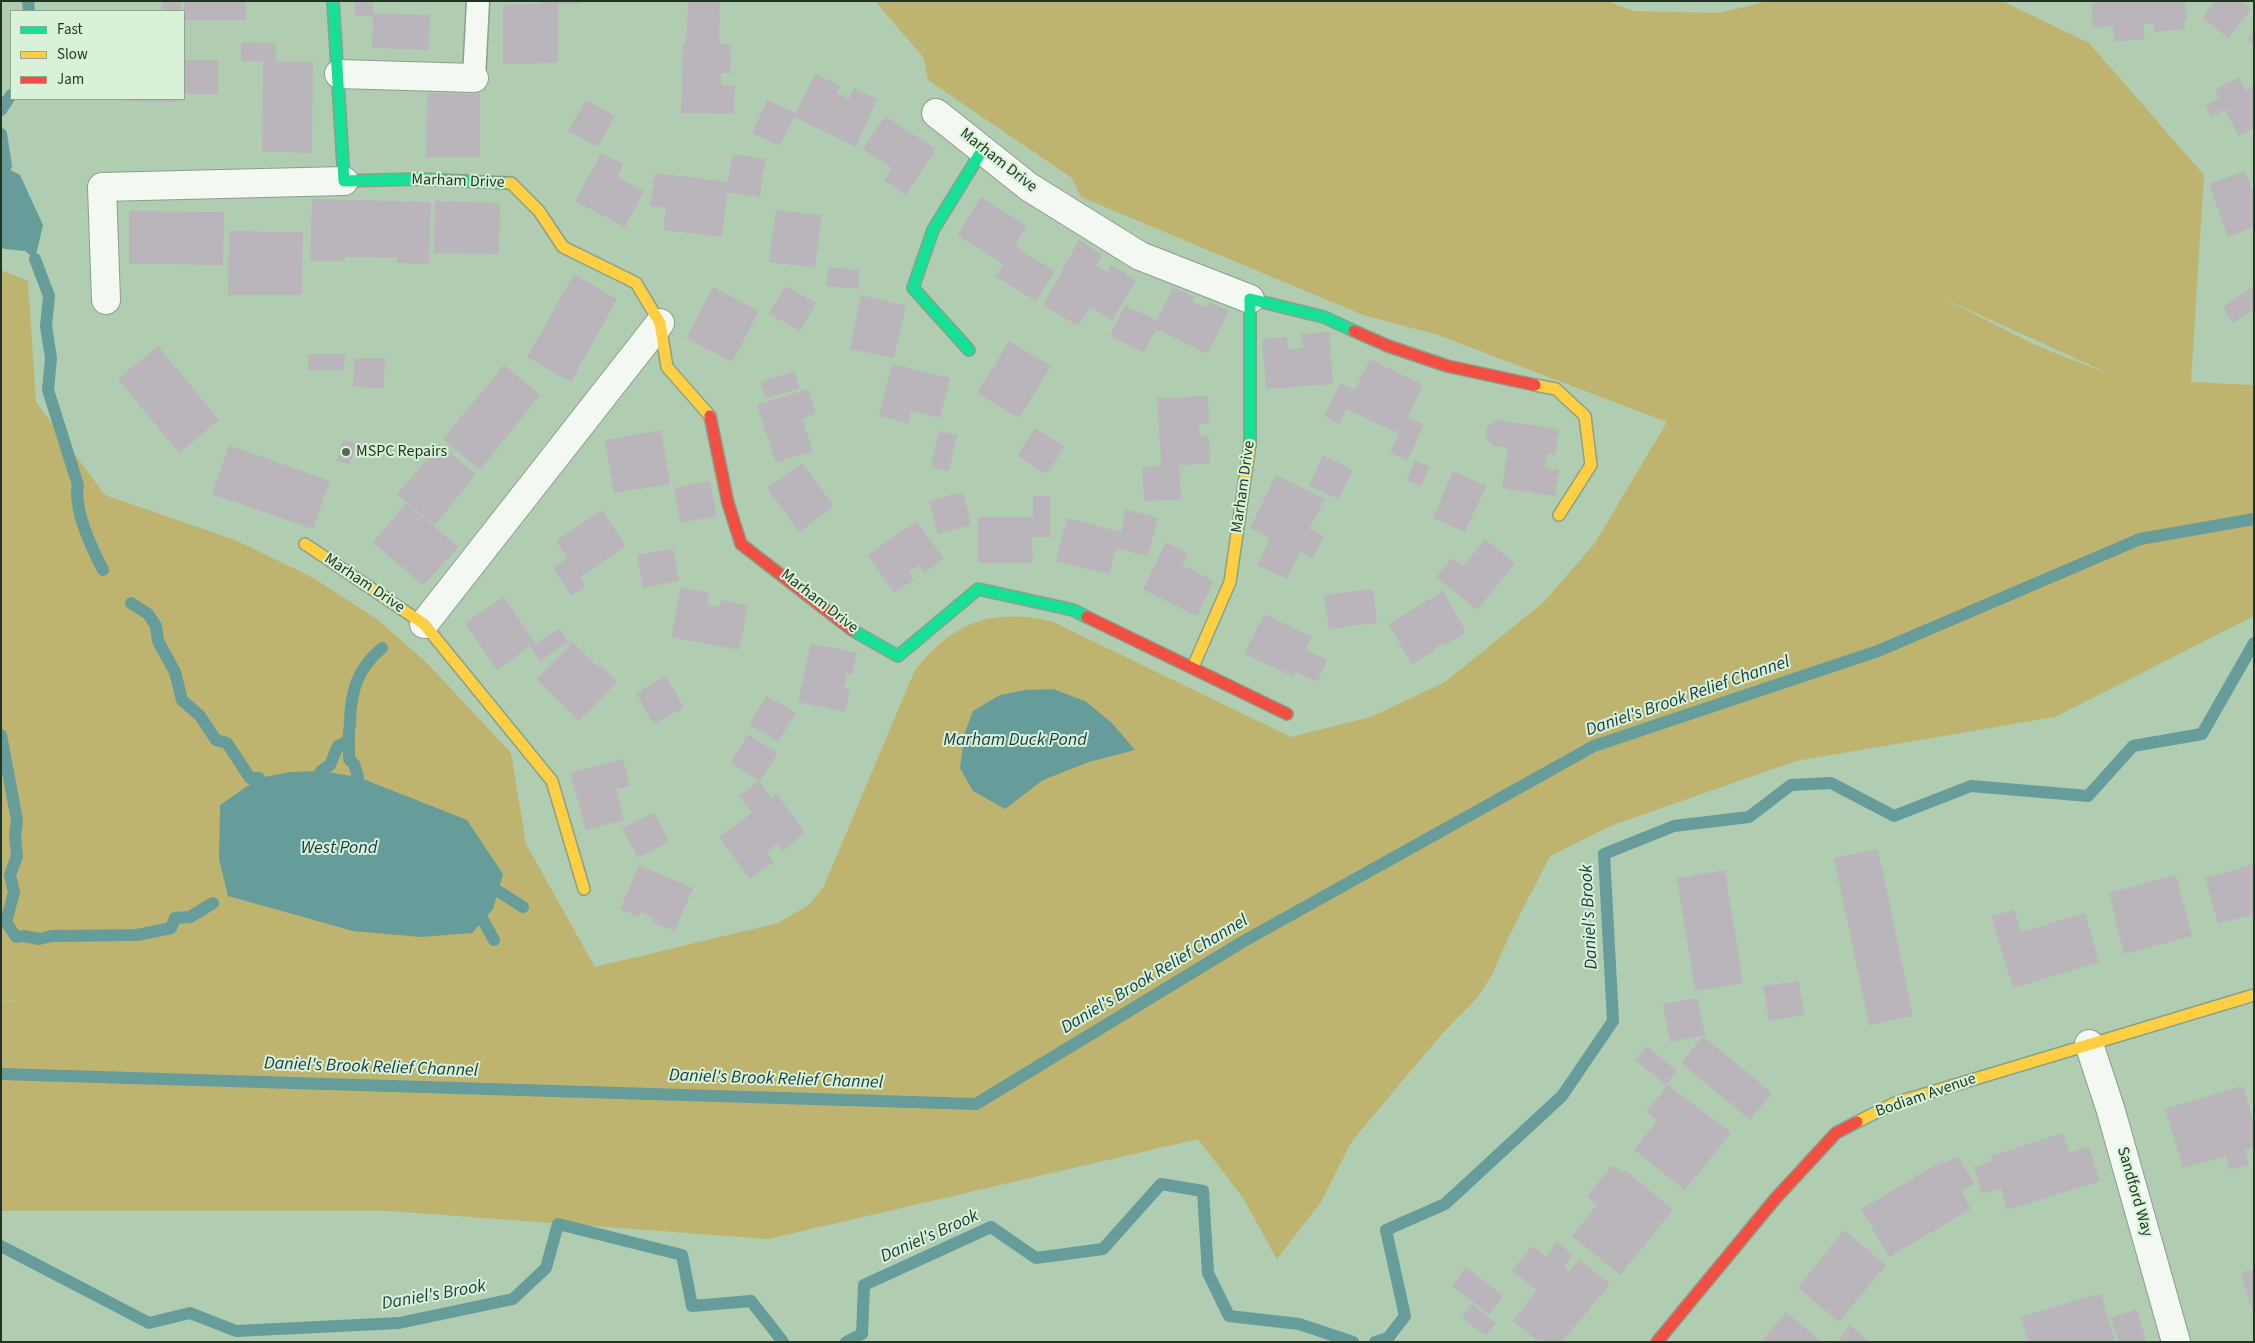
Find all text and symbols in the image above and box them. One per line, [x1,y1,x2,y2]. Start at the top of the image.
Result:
legend [10,10,185,100]
text: Fast [57,19,83,40]
text: Slow [57,44,88,65]
text: Jam [57,69,84,90]
street label: Marham Drive [955,125,1041,197]
street label: Marham Drive [411,171,505,193]
street label: Marham Drive [1228,440,1260,534]
place label: MSPC Repairs [356,442,447,462]
marker: MSPC Repairs [340,446,352,458]
street label: Marham Drive [320,550,408,618]
street label: Marham Drive [776,566,862,638]
water label: Daniel's Brook Relief Channel [1583,652,1793,742]
water label: Marham Duck Pond [943,730,1087,752]
water label: West Pond [301,838,377,860]
water label: Daniel's Brook [1576,864,1604,970]
water label: Daniel's Brook Relief Channel [1058,911,1252,1039]
water label: Daniel's Brook Relief Channel [264,1053,478,1083]
water label: Daniel's Brook Relief Channel [669,1065,883,1095]
street label: Bodiam Avenue [1873,1070,1979,1122]
street label: Sandford Way [2112,1145,2156,1239]
water label: Daniel's Brook [878,1206,982,1268]
water label: Daniel's Brook [380,1276,488,1316]

